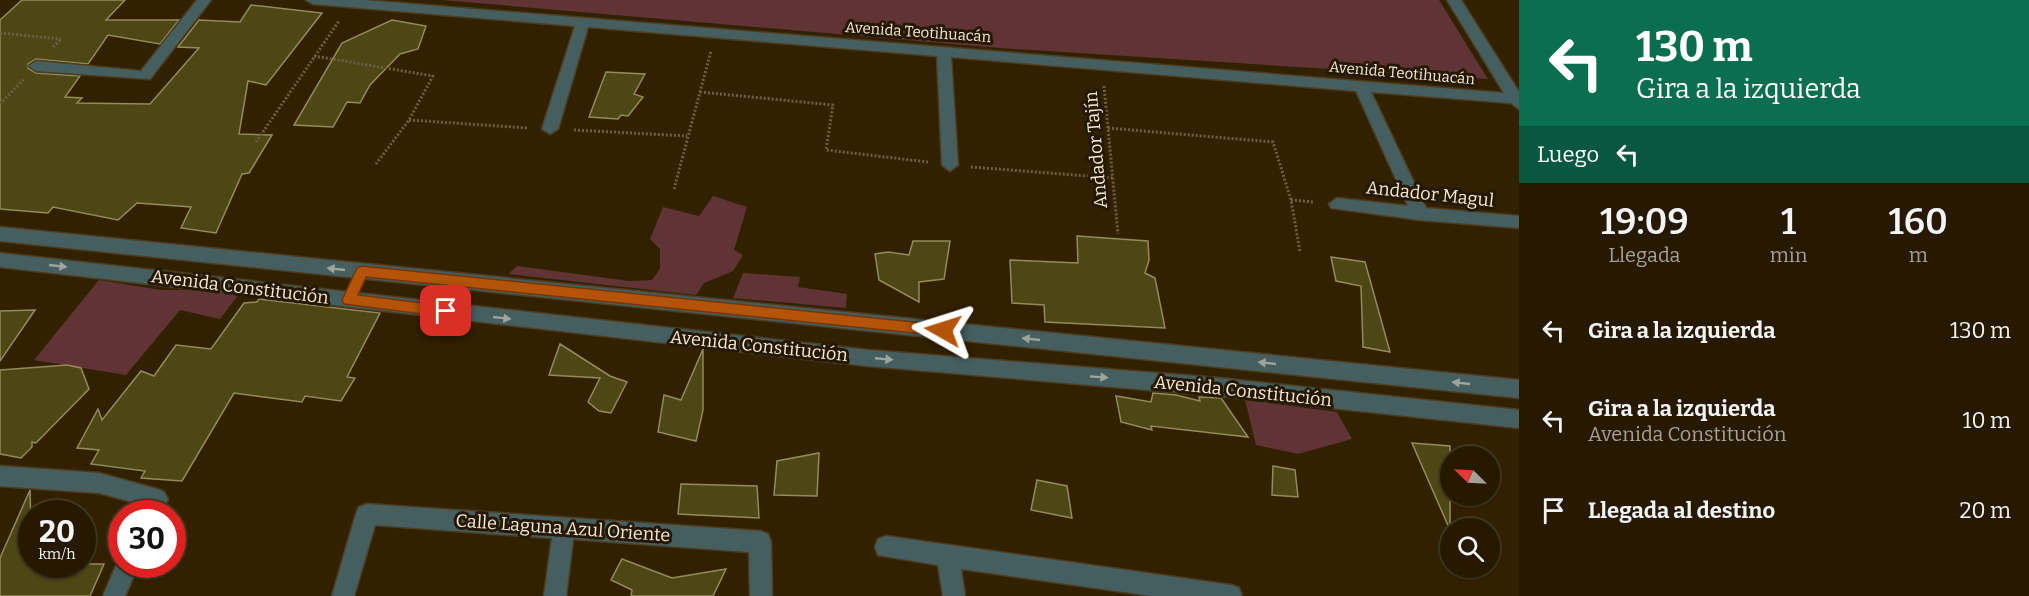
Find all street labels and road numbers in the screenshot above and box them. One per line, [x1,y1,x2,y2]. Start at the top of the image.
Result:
street label: Avenida Teotihuacán [844,18,992,46]
street label: Avenida Teotihuacán [1328,58,1476,88]
street label: Andador Tajín [1080,90,1112,210]
street label: Andador Magul [1365,176,1495,212]
street label: Avenida Constitución [150,265,331,309]
street label: Avenida Constitución [669,326,850,366]
street label: Avenida Constitución [1153,371,1334,411]
street label: Calle Laguna Azul Oriente [455,510,671,546]

